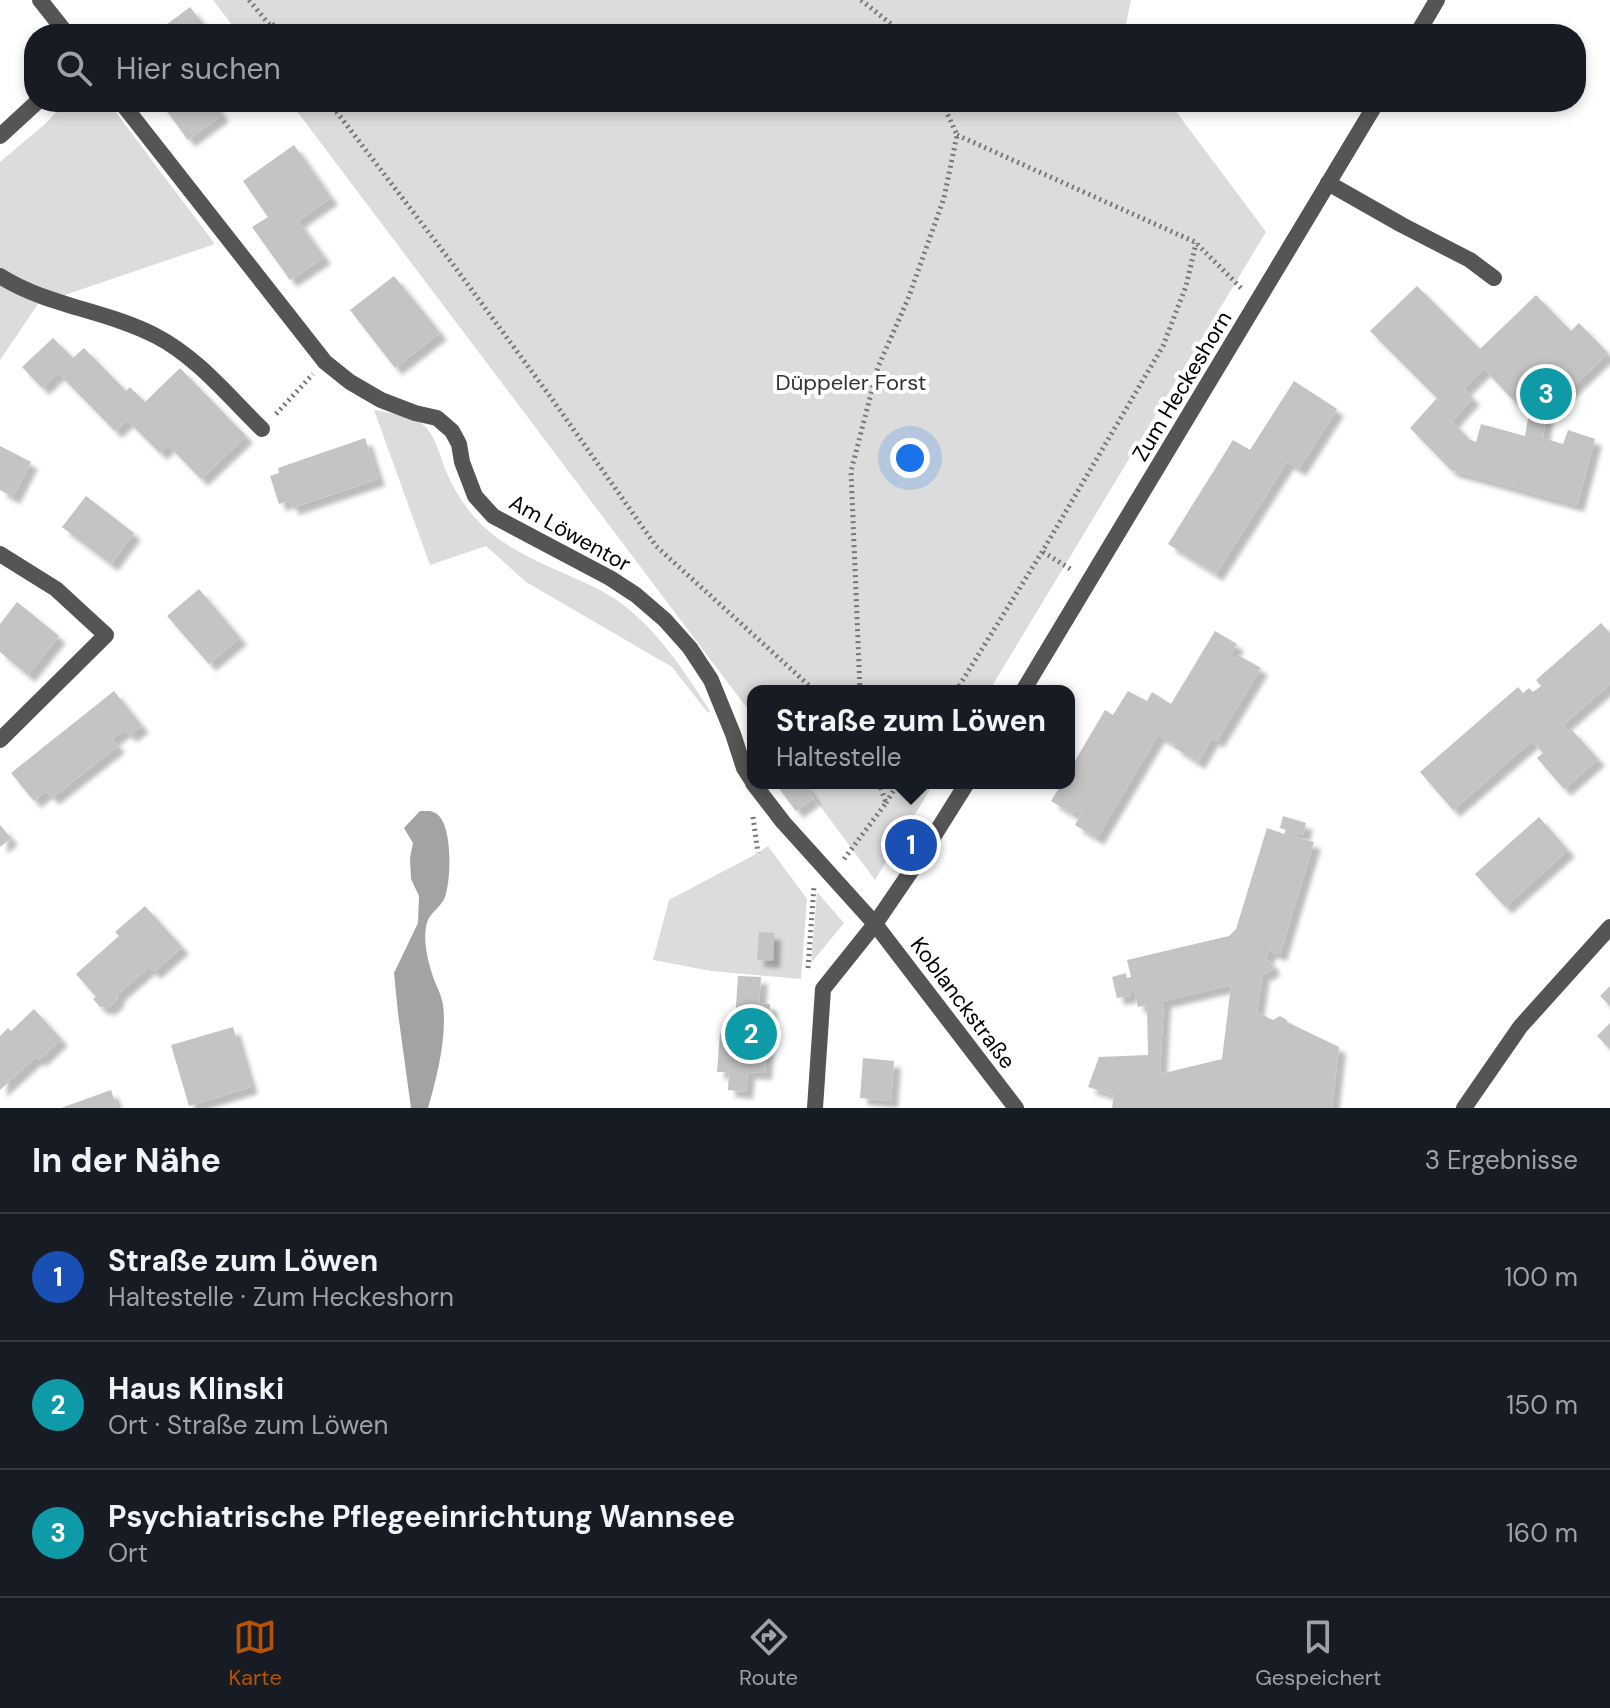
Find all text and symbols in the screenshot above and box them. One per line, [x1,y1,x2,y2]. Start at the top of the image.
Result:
search box [24,24,1586,112]
icon: search [52,46,96,90]
text: Hier suchen [116,49,281,88]
street label: Zum Heckeshorn [1126,306,1238,466]
pin: 3 [1520,364,1572,424]
park label: Düppeler Forst [776,368,926,397]
your location [890,438,930,478]
street label: Am Löwentor [504,488,636,578]
popup [747,685,1075,789]
text: Straße zum Löwen [776,701,1046,740]
text: Haltestelle [776,740,902,774]
pin: 1 [885,815,937,875]
street label: Koblanckstraße [904,931,1022,1075]
pin: 2 [725,1004,777,1064]
text: In der Nähe [32,1138,221,1183]
text: 3 Ergebnisse [1425,1143,1578,1177]
text: Straße zum Löwen [108,1241,378,1280]
text: 1 [53,1260,63,1294]
text: 100 m [1504,1260,1578,1294]
text: Haltestelle · Zum Heckeshorn [108,1280,454,1314]
text: Haus Klinski [108,1369,284,1408]
text: 2 [50,1388,66,1422]
text: 150 m [1506,1388,1578,1422]
text: Ort · Straße zum Löwen [108,1408,388,1442]
text: Psychiatrische Pflegeeinrichtung Wannsee [108,1497,735,1536]
text: 3 [50,1516,66,1550]
text: 160 m [1506,1516,1578,1550]
text: Ort [108,1536,148,1570]
tab: Karte [229,1615,282,1692]
tab: Route [739,1615,798,1692]
tab: Gespeichert [1255,1615,1381,1692]

